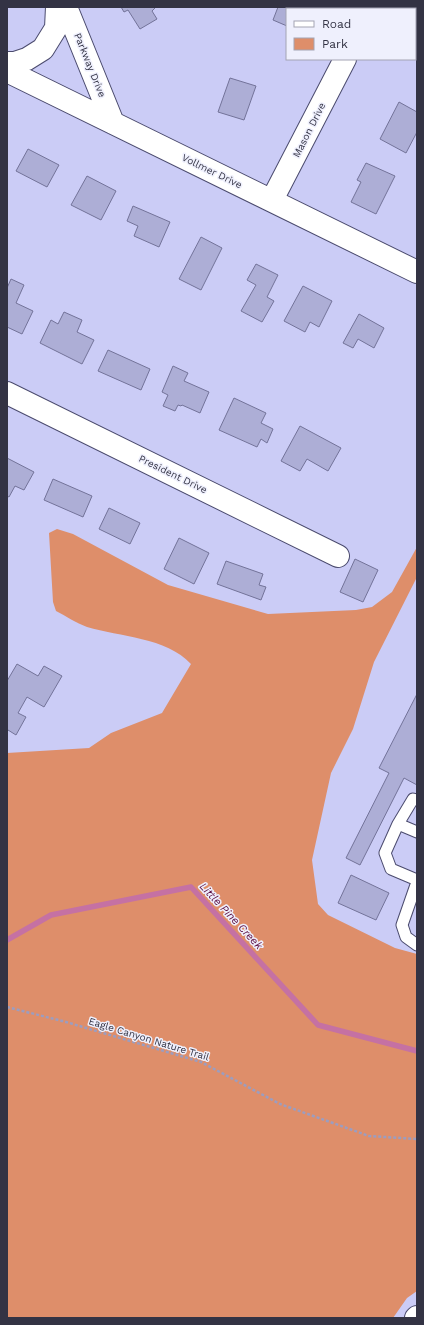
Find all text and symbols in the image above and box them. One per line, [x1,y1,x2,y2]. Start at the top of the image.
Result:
legend [286,8,416,60]
text: Road [322,17,351,31]
street label: Parkway Drive [72,31,108,99]
text: Park [322,37,348,51]
street label: Mason Drive [291,101,328,159]
street label: Vollmer Drive [180,152,244,190]
street label: President Drive [137,453,209,495]
water label: Little Pine Creek [197,880,266,953]
street label: Eagle Canyon Nature Trail [87,1015,211,1063]

